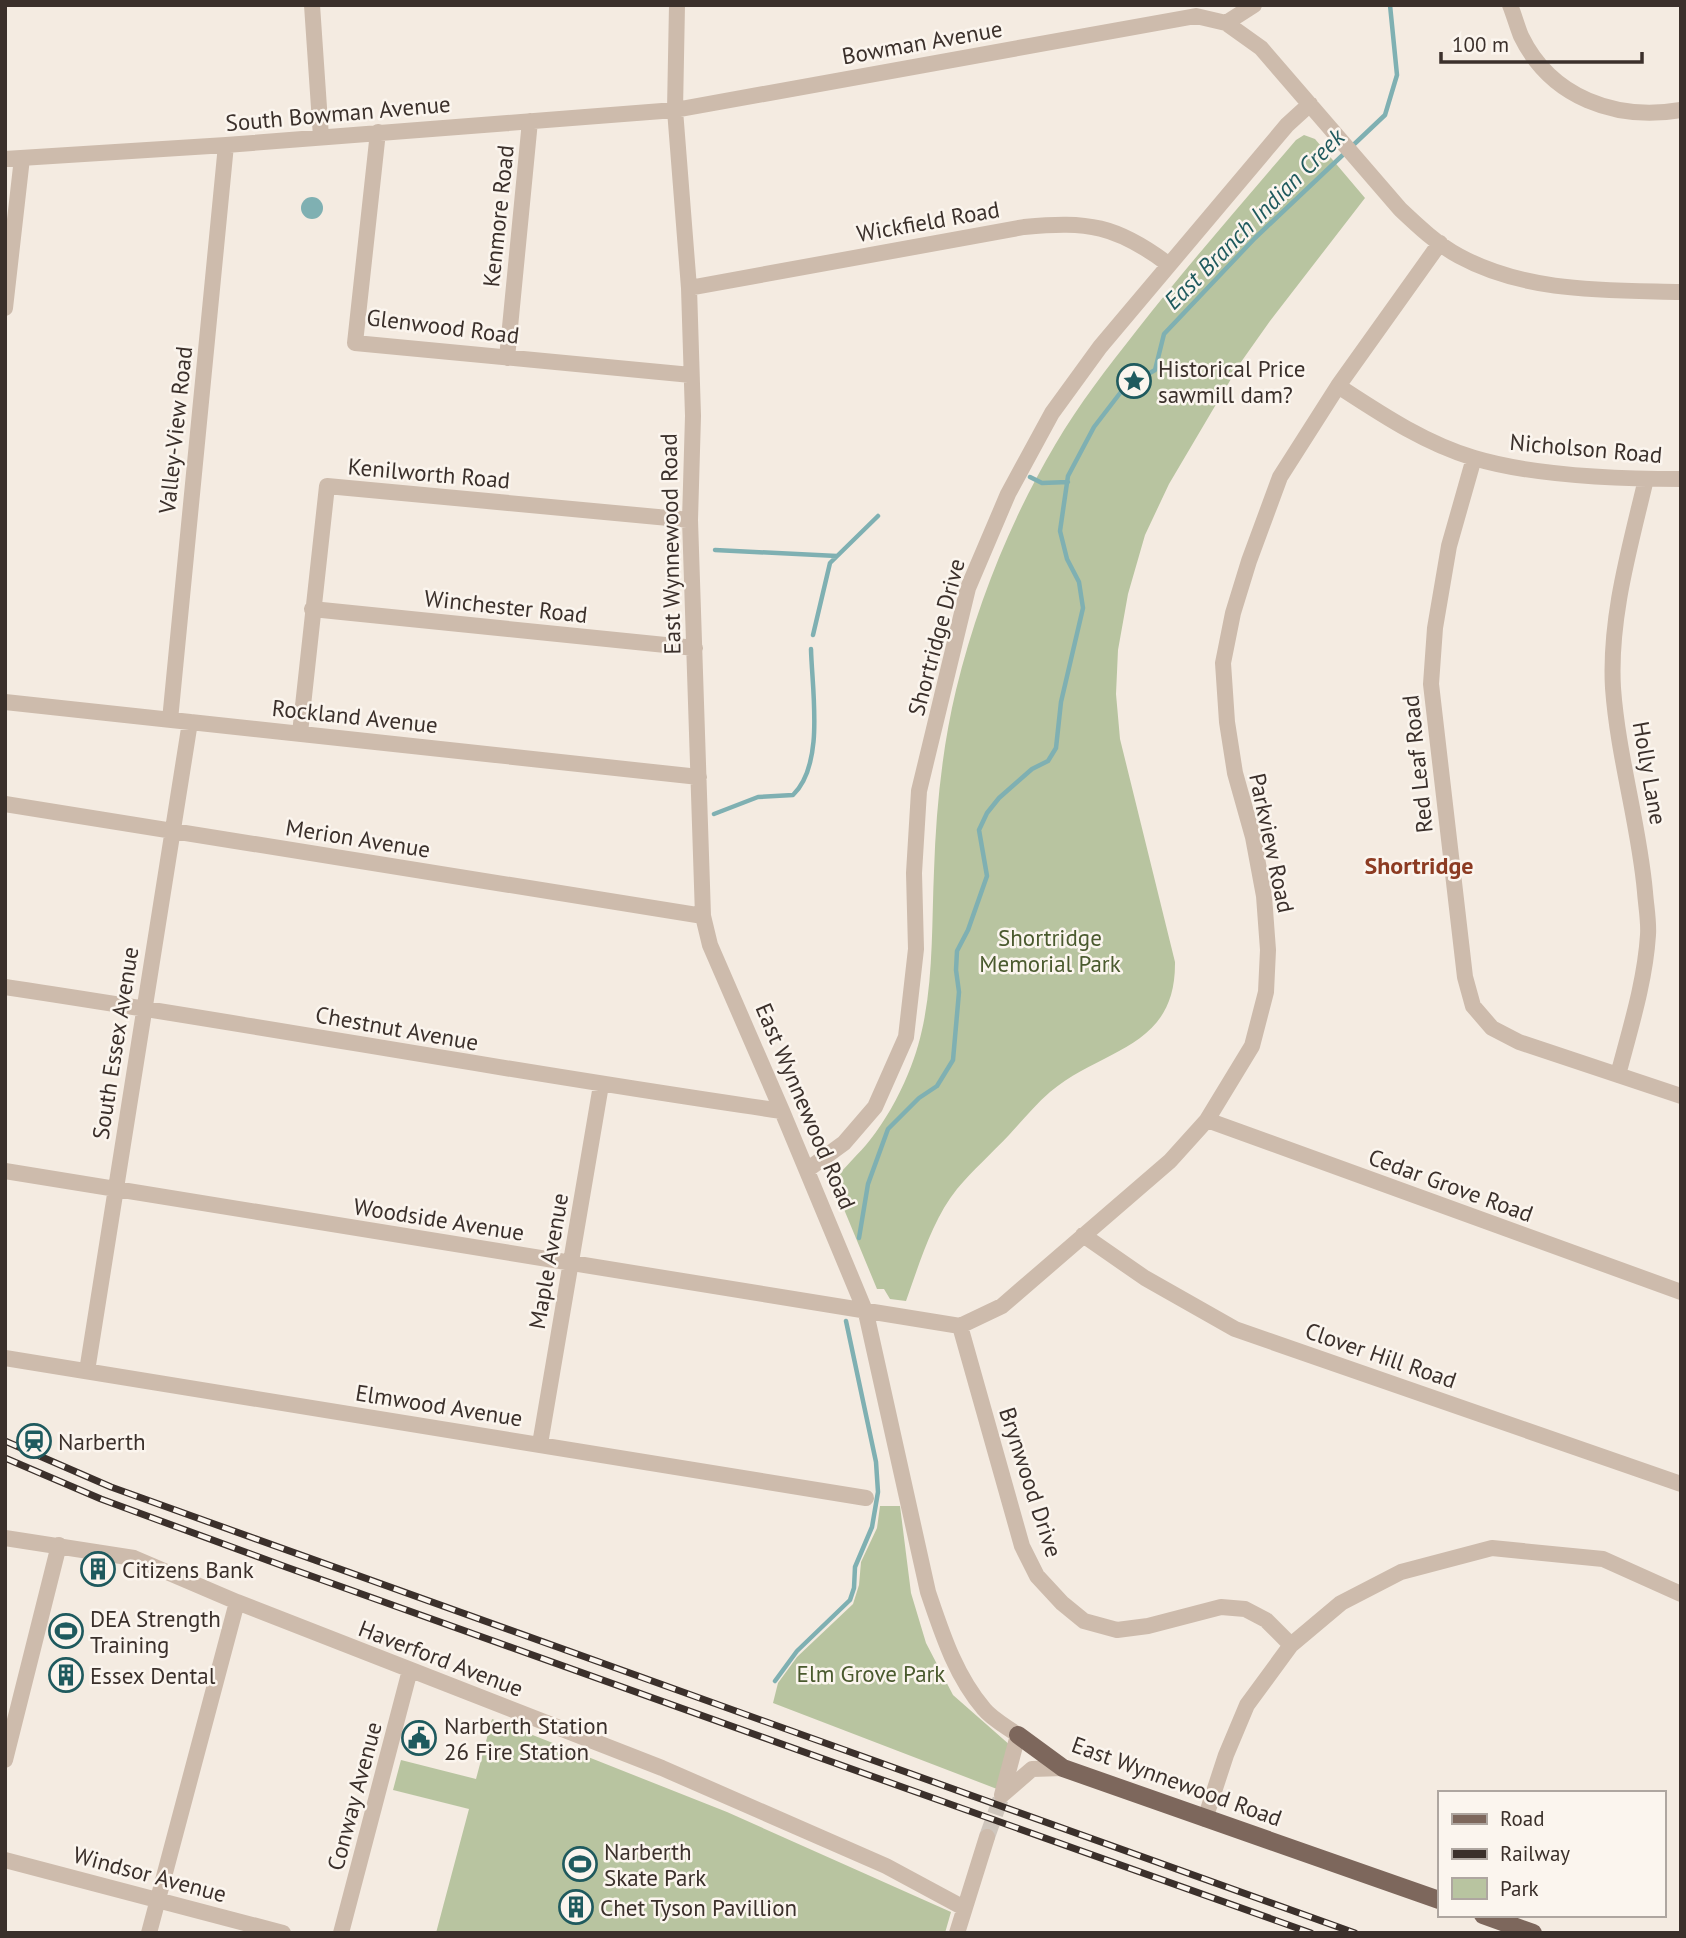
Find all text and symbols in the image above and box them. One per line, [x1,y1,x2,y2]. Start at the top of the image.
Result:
street label: Bowman Avenue [840,14,1004,70]
scale bar [1441,21,1642,65]
text: 100 m [1452,31,1509,58]
street label: South Bowman Avenue [224,89,452,137]
water label: East Branch Indian Creek [1157,121,1352,316]
street label: Kenmore Road [476,144,520,288]
street label: Wickfield Road [854,194,1002,248]
street label: Glenwood Road [365,302,521,350]
street label: Valley-View Road [152,345,198,516]
place label: Historical Price sawmill dam? [1158,354,1305,409]
place icon: Historical Price sawmill dam? [1115,362,1153,400]
street label: Nicholson Road [1508,427,1664,469]
street label: East Wynnewood Road [654,433,686,655]
street label: Kenilworth Road [347,451,511,495]
street label: Shortridge Drive [901,555,971,719]
street label: Winchester Road [423,583,589,629]
street label: Rockland Avenue [271,693,439,739]
street label: Red Leaf Road [1395,694,1439,834]
street label: Holly Lane [1627,719,1673,827]
street label: Parkview Road [1243,771,1301,915]
street label: Merion Avenue [284,812,432,864]
district label: Shortridge [1364,850,1474,881]
park label: Shortridge Memorial Park [979,923,1121,978]
street label: South Essex Avenue [85,945,145,1141]
street label: East Wynnewood Road [749,998,863,1214]
street label: Chestnut Avenue [313,999,481,1057]
street label: Cedar Grove Road [1365,1142,1537,1228]
street label: Woodside Avenue [352,1191,526,1247]
street label: Maple Avenue [522,1191,574,1331]
street label: Clover Hill Road [1301,1316,1461,1394]
street label: Elmwood Avenue [353,1377,525,1433]
street label: Brynwood Drive [993,1403,1069,1561]
station icon: Narberth [15,1422,53,1460]
place label: Narberth [58,1427,146,1456]
building icon: Citizens Bank [79,1550,117,1588]
place label: Citizens Bank [122,1555,254,1584]
place label: DEA Strength Training [90,1604,221,1659]
sports icon: DEA Strength Training [47,1612,85,1650]
street label: Haverford Avenue [355,1613,527,1703]
building icon: Essex Dental [47,1656,85,1694]
park label: Elm Grove Park [797,1659,945,1688]
place label: Essex Dental [90,1661,216,1690]
place label: Narberth Station 26 Fire Station [444,1711,608,1766]
street label: Conway Avenue [320,1719,388,1873]
public building icon: Narberth Station 26 Fire Station [400,1719,438,1757]
street label: East Wynnewood Road [1068,1730,1286,1832]
legend [1438,1791,1665,1917]
text: Road [1500,1805,1544,1832]
place label: Narberth Skate Park [604,1837,706,1892]
street label: Windsor Avenue [70,1840,230,1908]
text: Railway [1500,1840,1570,1867]
sports icon: Narberth Skate Park [561,1845,599,1883]
text: Park [1500,1875,1539,1902]
building icon: Chet Tyson Pavillion [557,1888,595,1926]
place label: Chet Tyson Pavillion [600,1893,797,1922]

